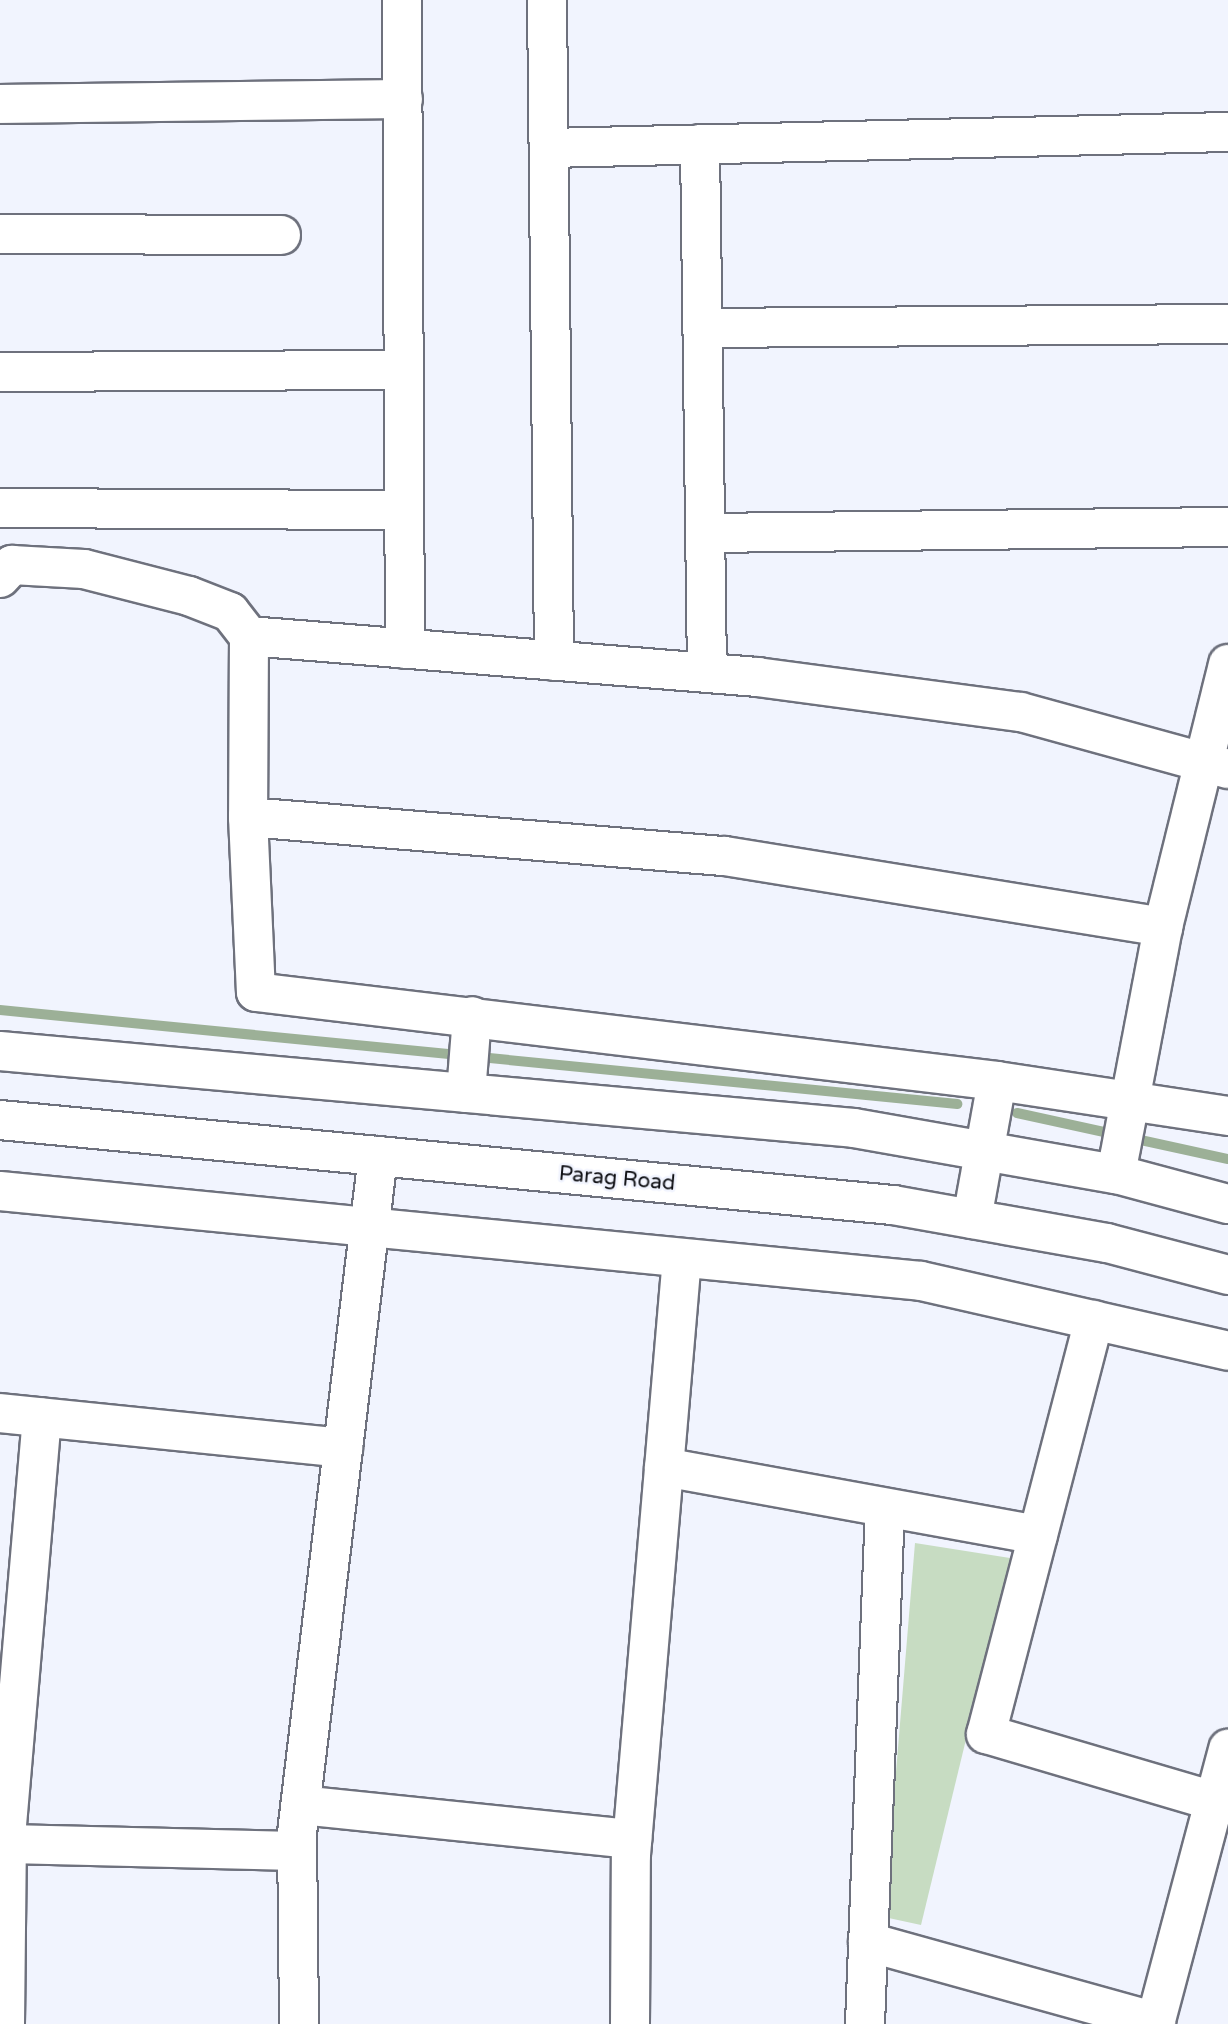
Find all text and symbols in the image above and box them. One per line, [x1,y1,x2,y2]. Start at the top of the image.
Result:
street label: Parag Road [558,1161,676,1197]

